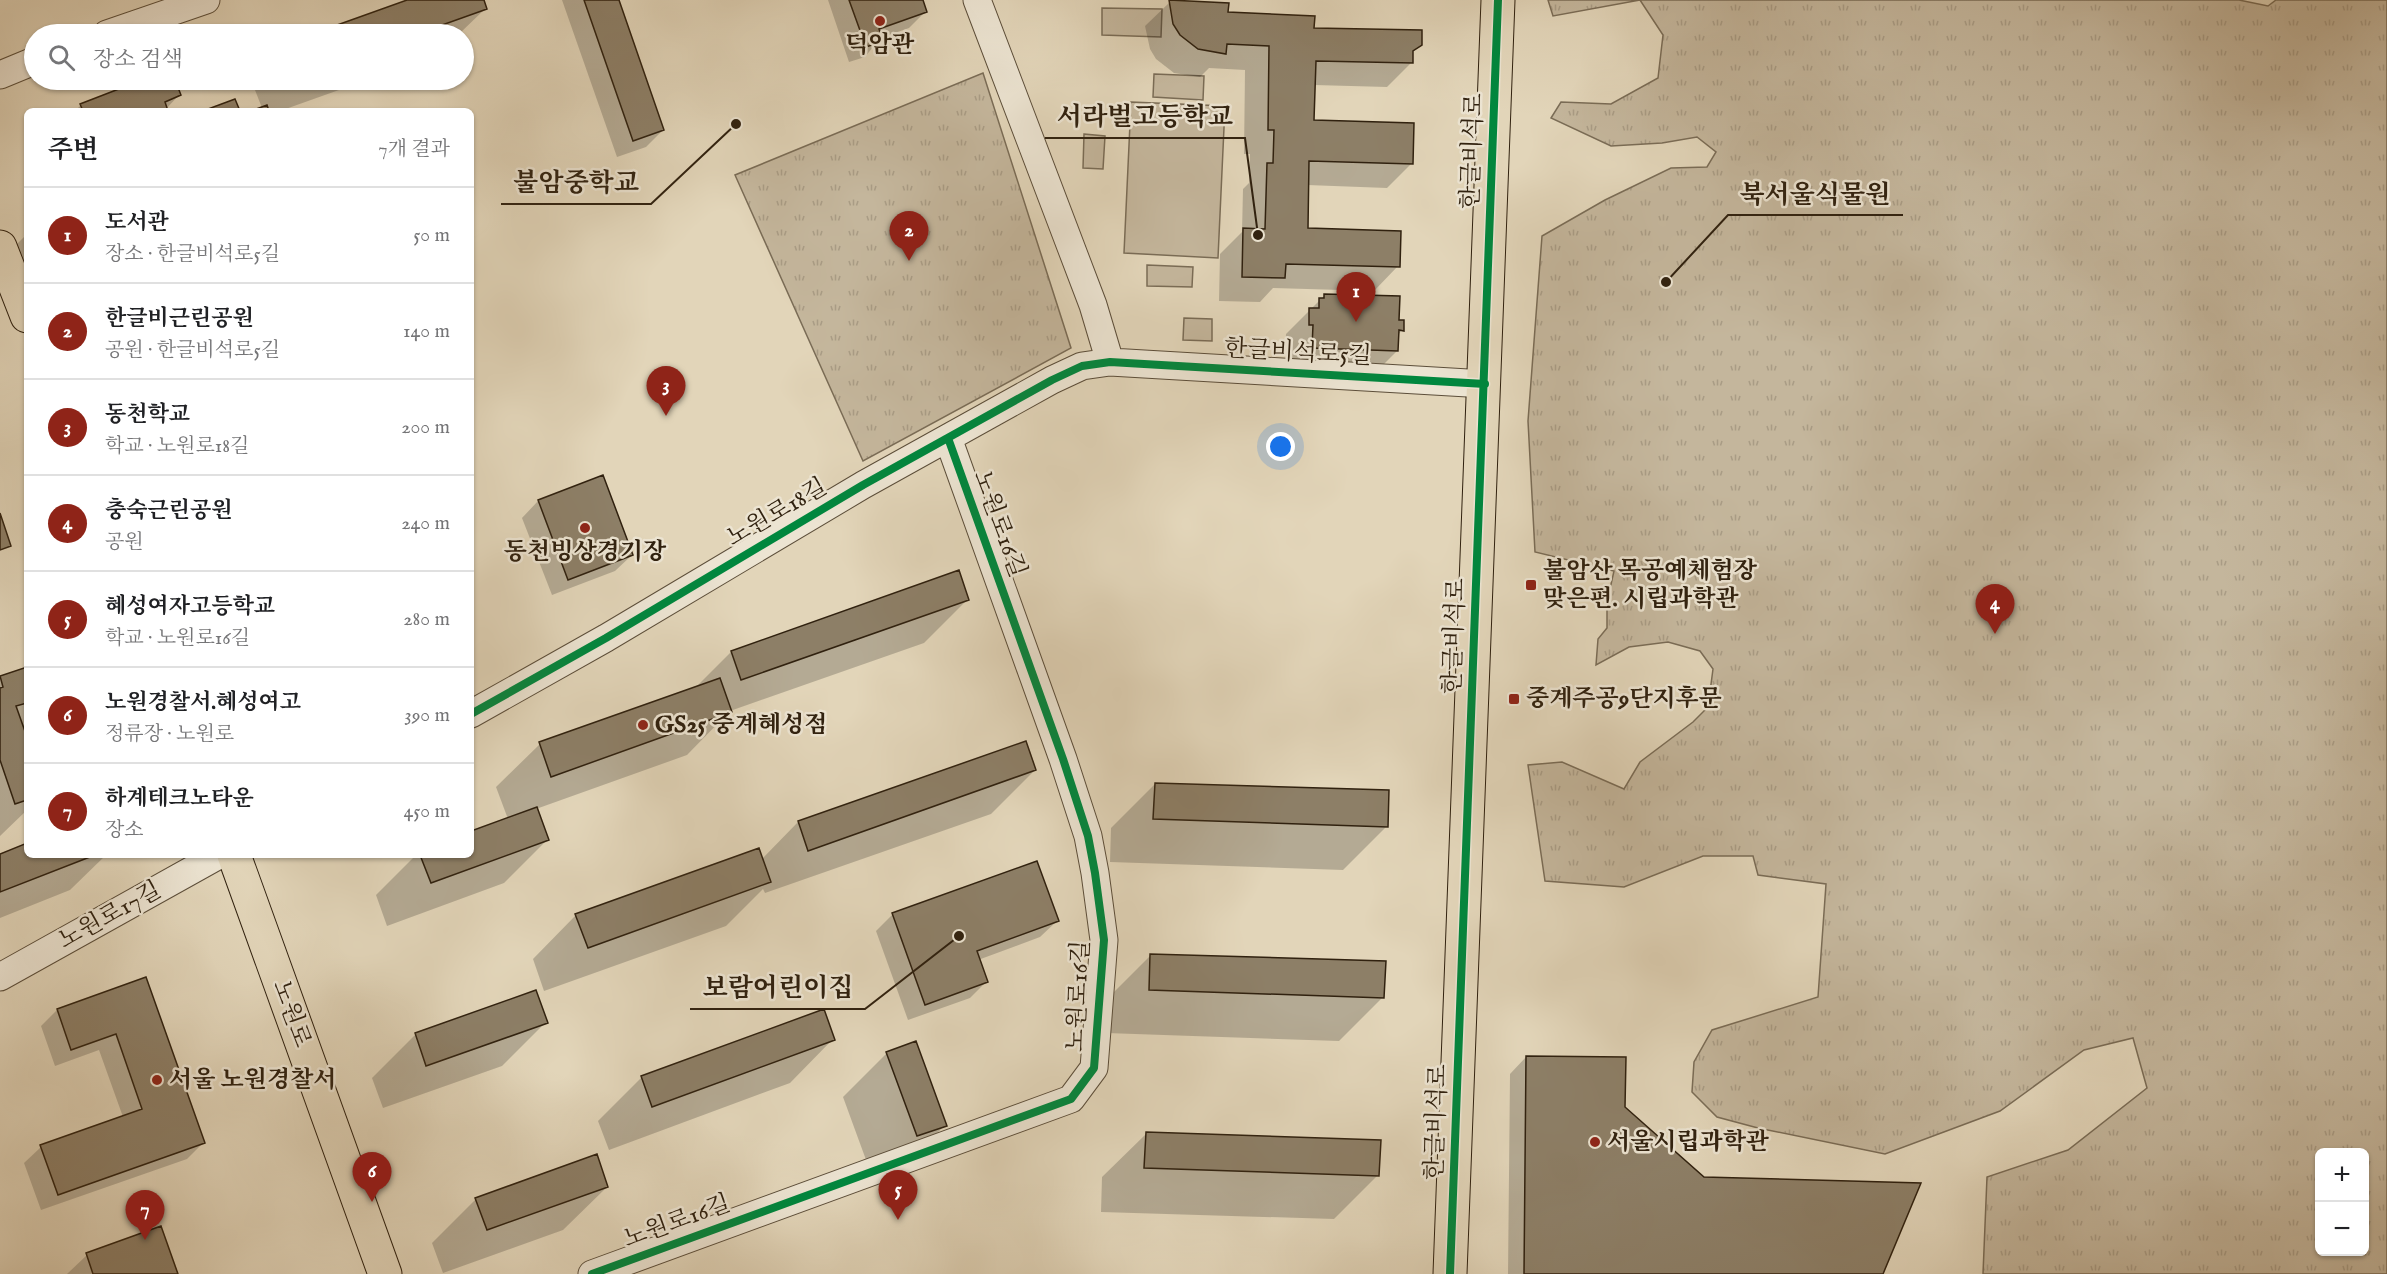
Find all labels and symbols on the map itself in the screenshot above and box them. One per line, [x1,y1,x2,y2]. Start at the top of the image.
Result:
marker: 덕암관 [873,14,887,28]
place label: 덕암관 [845,30,915,61]
street label: 한글비석로 [1455,93,1491,209]
callout: 서라벌고등학교 [1045,94,1245,138]
text: 서라벌고등학교 [1057,101,1233,134]
callout: 불암중학교 [501,160,651,204]
text: 불암중학교 [513,167,639,200]
callout: 북서울식물원 [1728,171,1903,215]
text: 북서울식물원 [1740,179,1890,212]
pin: 2 [890,212,928,261]
pin: 1 [1336,272,1376,322]
street label: 한글비석로5길 [1223,334,1373,372]
pin: 3 [646,366,686,416]
your location [1266,432,1295,461]
street label: 노원로16길 [965,466,1033,582]
street label: 노원로18길 [721,472,833,554]
marker: 동천빙상경기장 [578,521,592,535]
place label: 동천빙상경기장 [504,537,667,568]
place label: 불암산 목공예체험장 맞은편. 시립과학관 [1543,556,1758,615]
street label: 한글비석로 [1437,578,1473,694]
marker: 불암산 목공예체험장 맞은편. 시립과학관 [1524,578,1538,592]
pin: 4 [1976,584,2014,634]
place label: 중계주공9단지후문 [1526,684,1722,715]
marker: 중계주공9단지후문 [1507,692,1521,706]
place label: GS25 중계혜성점 [655,710,827,741]
marker: GS25 중계혜성점 [636,718,650,732]
street label: 노원로17길 [53,875,167,957]
street label: 노원로16길 [1061,939,1097,1053]
callout: 보람어린이집 [690,965,865,1009]
text: 보람어린이집 [703,972,853,1005]
street label: 노원로 [265,976,317,1052]
street label: 한글비석로 [1419,1064,1455,1180]
place label: 서울 노원경찰서 [169,1065,337,1096]
marker: 서울 노원경찰서 [150,1073,164,1087]
place label: 서울시립과학관 [1607,1127,1769,1158]
marker: 서울시립과학관 [1588,1135,1602,1149]
pin: 6 [352,1152,392,1202]
pin: 5 [878,1170,918,1220]
street label: 노원로16길 [619,1188,735,1256]
pin: 7 [126,1190,164,1240]

